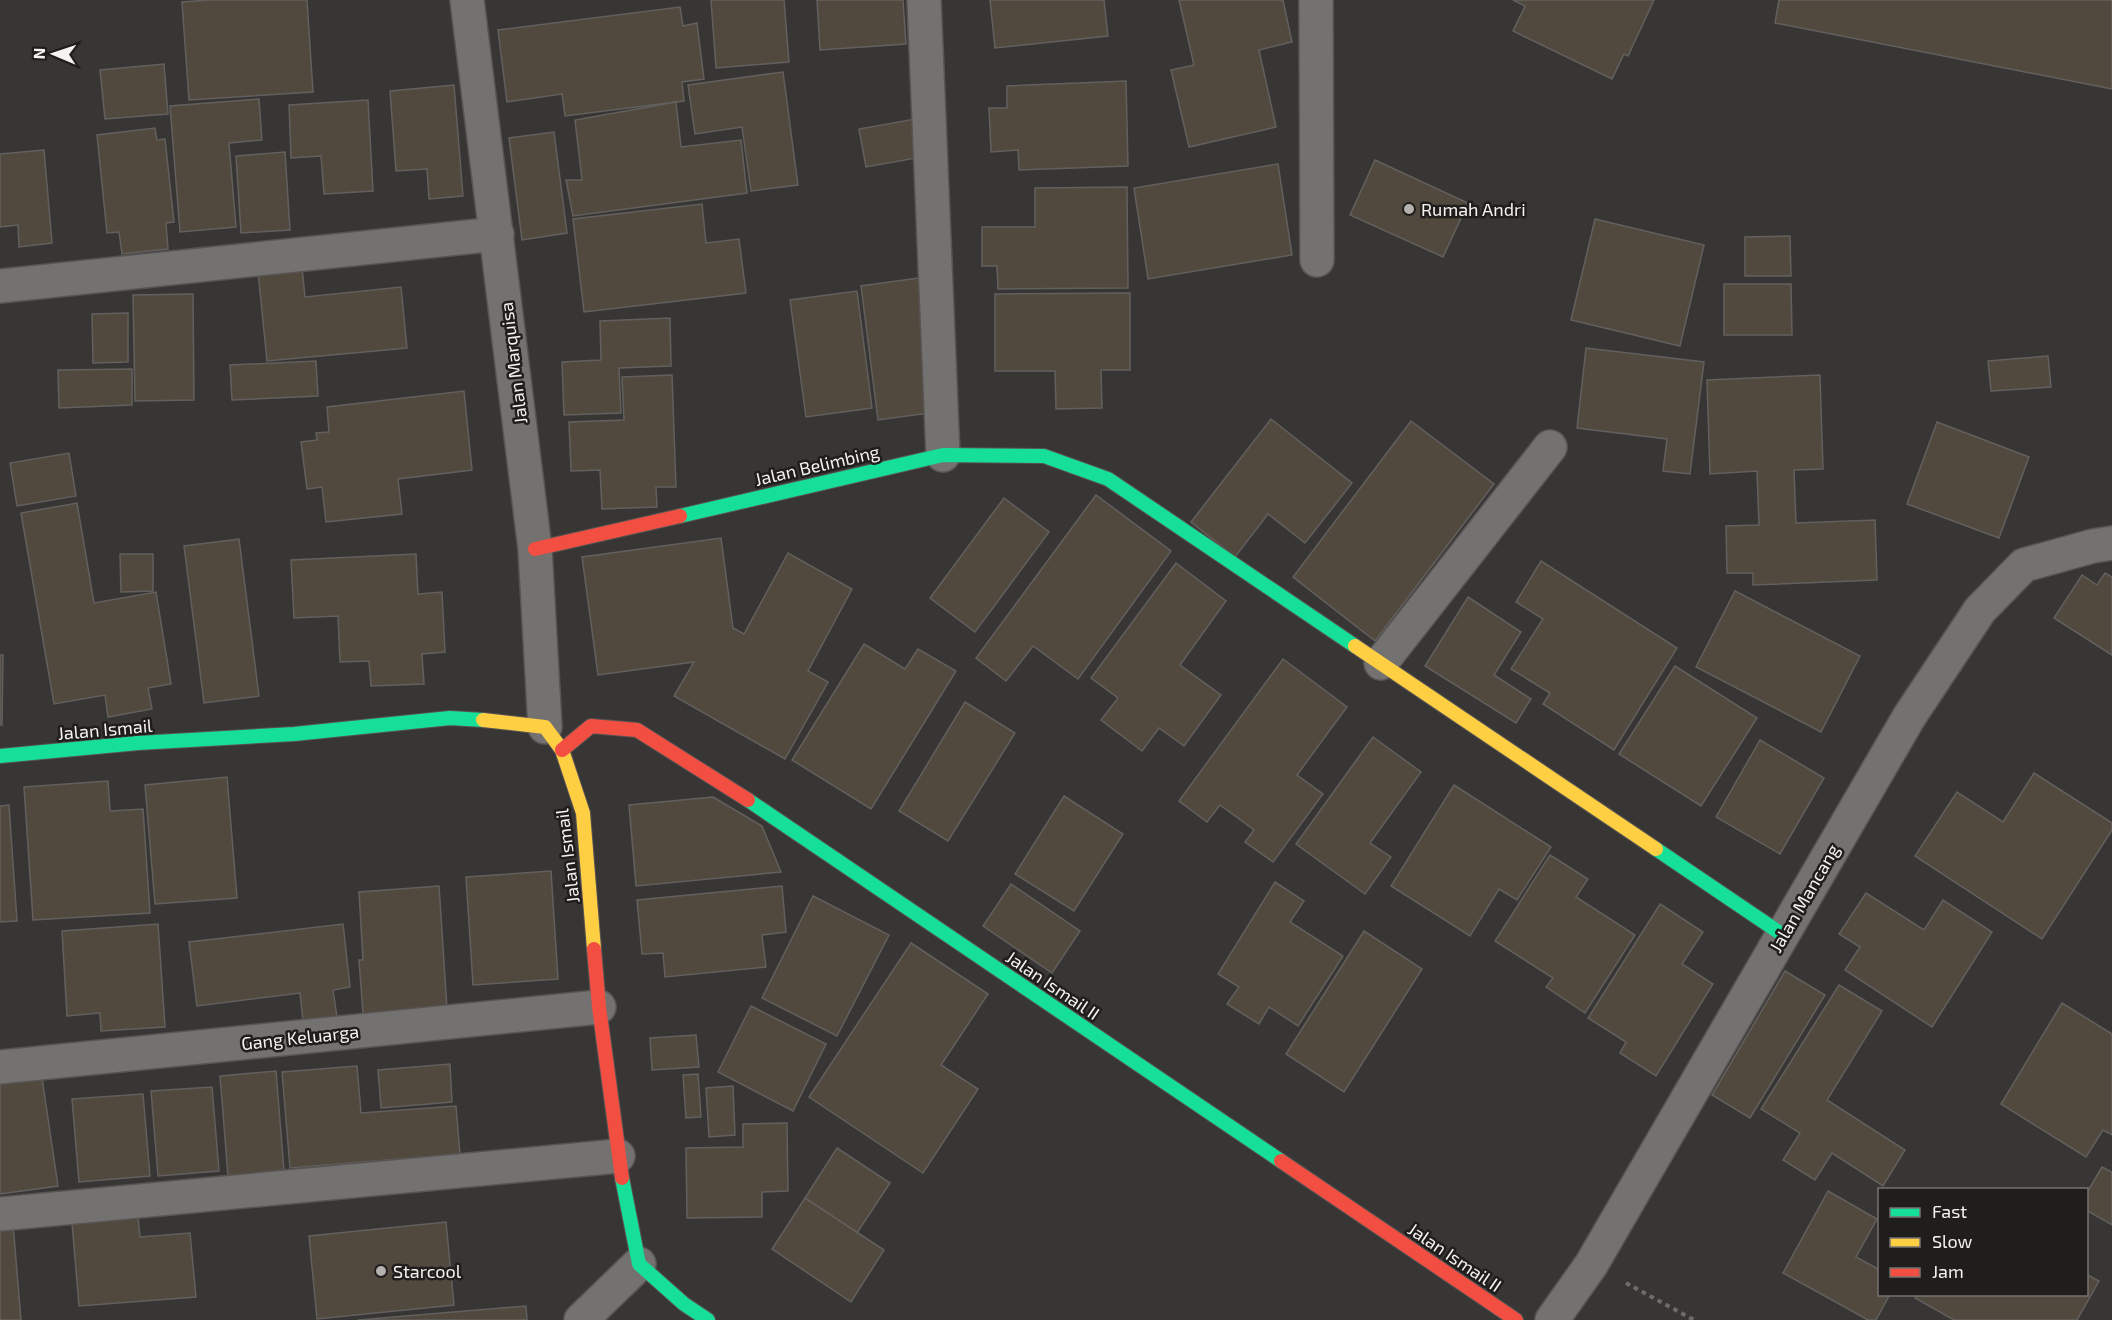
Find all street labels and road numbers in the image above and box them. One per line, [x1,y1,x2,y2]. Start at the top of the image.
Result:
street label: Jalan Marquisa [495,301,531,425]
street label: Jalan Belimbing [752,440,882,490]
street label: Jalan Ismail [57,714,154,744]
street label: Jalan Ismail [550,807,584,905]
street label: Jalan Mancang [1764,840,1844,956]
street label: Jalan Ismail II [1002,946,1104,1024]
street label: Gang Keluarga [240,1020,360,1054]
street label: Jalan Ismail II [1404,1218,1506,1296]

